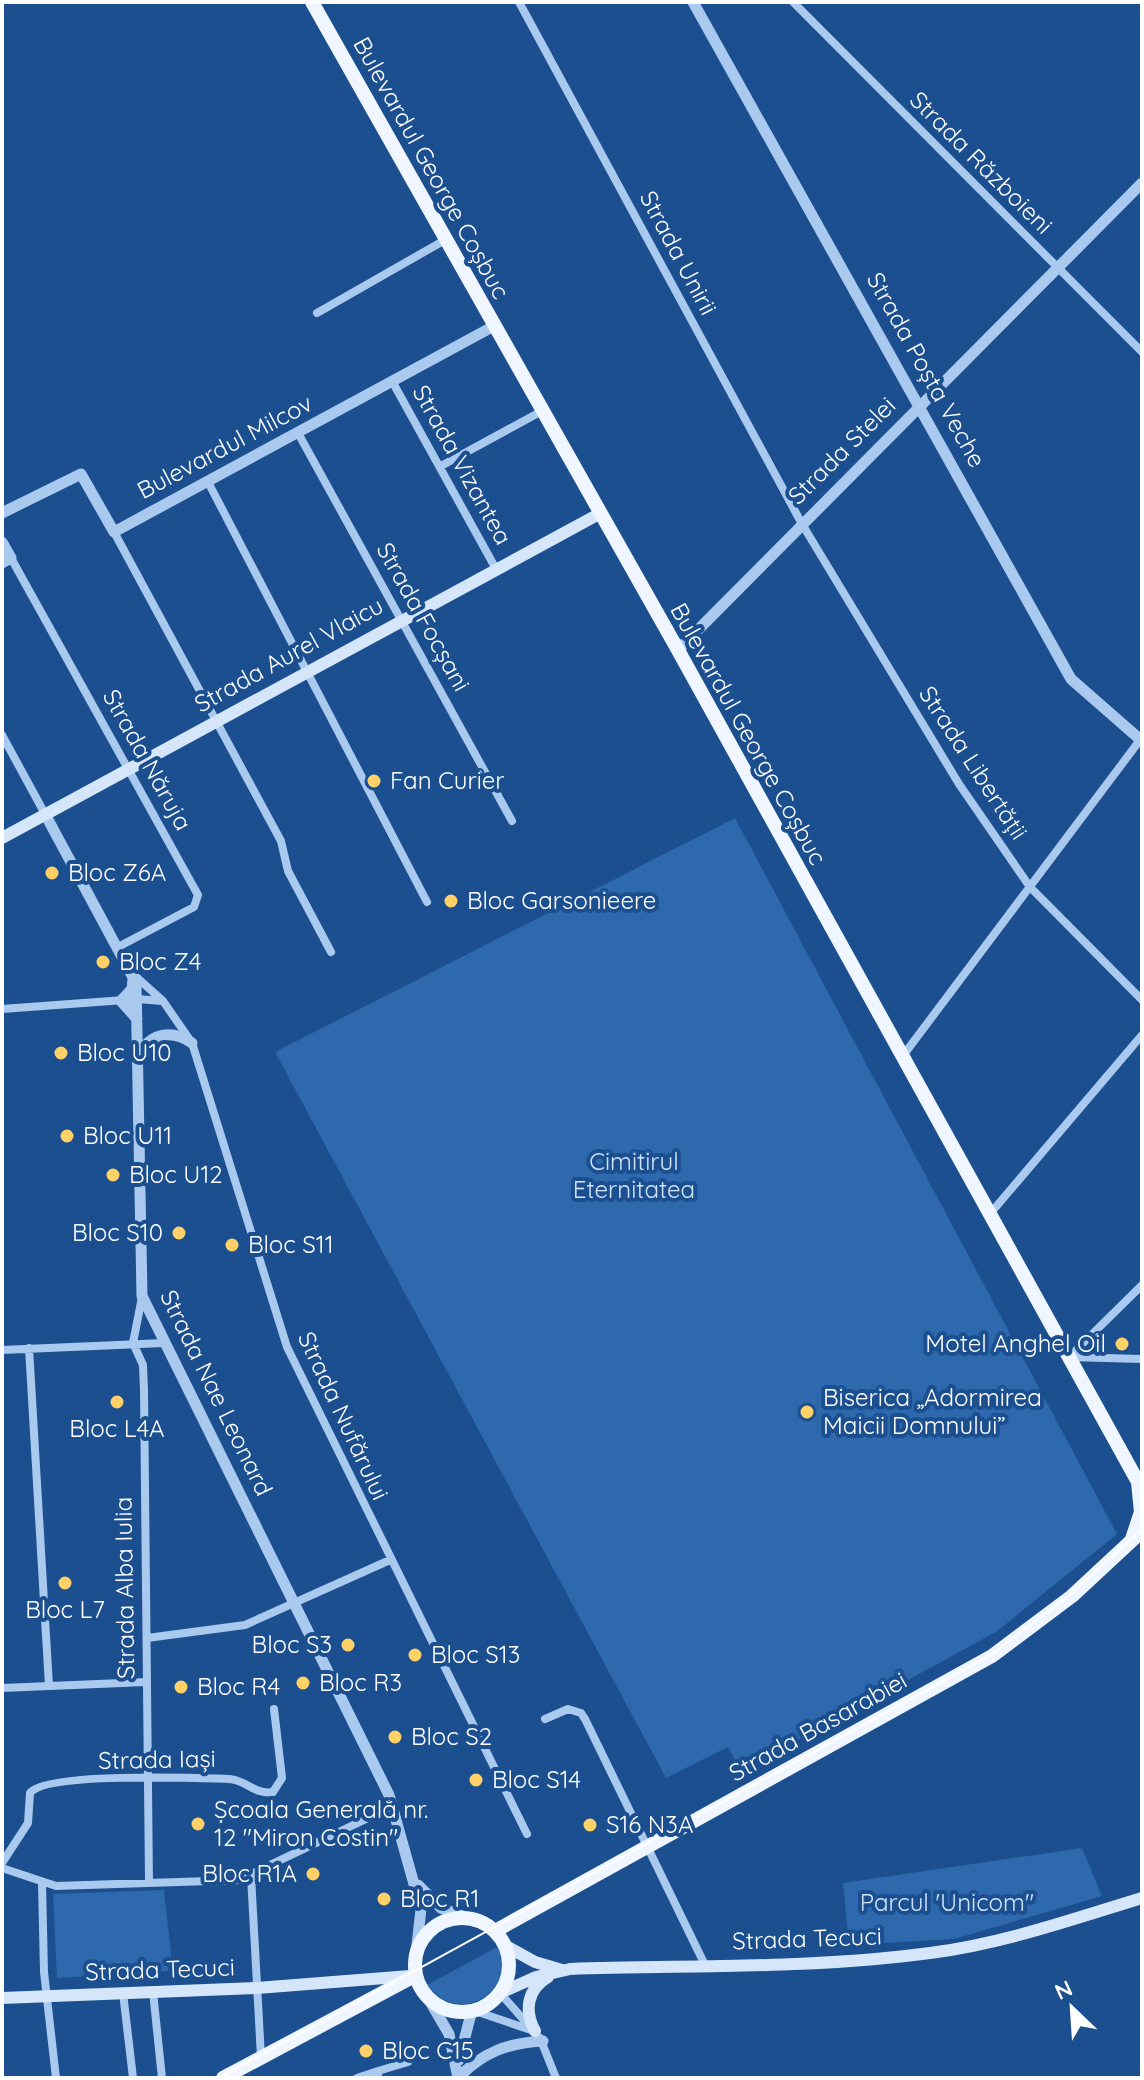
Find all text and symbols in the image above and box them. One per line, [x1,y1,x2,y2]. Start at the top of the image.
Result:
street label: Bulevardul George Coșbuc [347,31,516,304]
street label: Strada Războieni [904,85,1059,240]
street label: Strada Unirii [634,185,724,320]
street label: Strada Poșta Veche [861,267,993,472]
street label: Strada Vizantea [407,379,519,550]
street label: Bulevardul Milcov [132,387,317,505]
street label: Strada Stelei [781,390,901,510]
street label: Strada Focșani [371,537,477,696]
street label: Strada Aurel Vlaicu [189,590,388,718]
street label: Bulevardul George Coșbuc [664,597,833,870]
street label: Strada Libertății [913,680,1035,845]
street label: Strada Năruja [97,684,199,835]
place label: Fan Curier [390,765,505,795]
marker: Fan Curier [365,772,383,790]
place label: Bloc Z6A [68,857,166,887]
marker: Bloc Z6A [43,864,61,882]
place label: Bloc Garsonieere [467,885,656,915]
marker: Bloc Garsonieere [442,892,460,910]
place label: Bloc Z4 [119,946,201,976]
marker: Bloc Z4 [94,953,112,971]
place label: Bloc U10 [77,1037,172,1067]
marker: Bloc U10 [52,1044,70,1062]
place label: Bloc U11 [83,1120,172,1150]
marker: Bloc U11 [58,1127,76,1145]
park label: Cimitirul Eternitatea [573,1146,695,1204]
place label: Bloc U12 [129,1159,223,1189]
marker: Bloc U12 [104,1166,122,1184]
place label: Bloc S10 [72,1217,163,1247]
marker: Bloc S10 [170,1224,188,1242]
place label: Bloc S11 [248,1229,334,1259]
marker: Bloc S11 [223,1236,241,1254]
street label: Strada Nae Leonard [154,1285,280,1500]
street label: Strada Nufărului [292,1327,396,1504]
place label: Motel Anghel Oil [925,1328,1106,1358]
marker: Motel Anghel Oil [1113,1335,1131,1353]
place label: Biserica „Adormirea Maicii Domnului” [823,1382,1042,1440]
marker: Bloc L4A [108,1393,126,1411]
marker: Biserica „Adormirea Maicii Domnului” [798,1403,816,1421]
place label: Bloc L4A [69,1413,165,1443]
street label: Strada Alba Iulia [107,1497,141,1679]
marker: Bloc L7 [56,1574,74,1592]
place label: Bloc L7 [25,1594,105,1624]
place label: Bloc S3 [252,1629,332,1659]
marker: Bloc S3 [339,1636,357,1654]
place label: Bloc S13 [431,1639,520,1669]
marker: Bloc S13 [406,1646,424,1664]
street label: Strada Basarabiei [723,1665,912,1787]
place label: Bloc R3 [319,1667,402,1697]
place label: Bloc R4 [197,1671,280,1701]
marker: Bloc R3 [294,1674,312,1692]
marker: Bloc R4 [172,1678,190,1696]
place label: Bloc S2 [411,1721,492,1751]
marker: Bloc S2 [386,1728,404,1746]
street label: Strada Iași [98,1743,216,1775]
place label: Bloc S14 [492,1764,581,1794]
marker: Bloc S14 [467,1771,485,1789]
place label: Școala Generală nr. 12 "Miron Costin" [214,1794,428,1852]
place label: S16 N3A [606,1809,693,1839]
marker: Școala Generală nr. 12 "Miron Costin" [189,1815,207,1833]
marker: S16 N3A [581,1816,599,1834]
place label: Bloc R1A [202,1858,297,1888]
marker: Bloc R1A [304,1865,322,1883]
place label: Bloc R1 [400,1883,479,1913]
park label: Parcul 'Unicom" [860,1887,1034,1917]
marker: Bloc R1 [375,1890,393,1908]
street label: Strada Tecuci [732,1920,882,1956]
street label: Strada Tecuci [85,1951,235,1987]
north arrow [1032,1968,1112,2048]
text: N [1050,1974,1077,2006]
place label: Bloc C15 [382,2035,474,2065]
marker: Bloc C15 [357,2042,375,2060]

